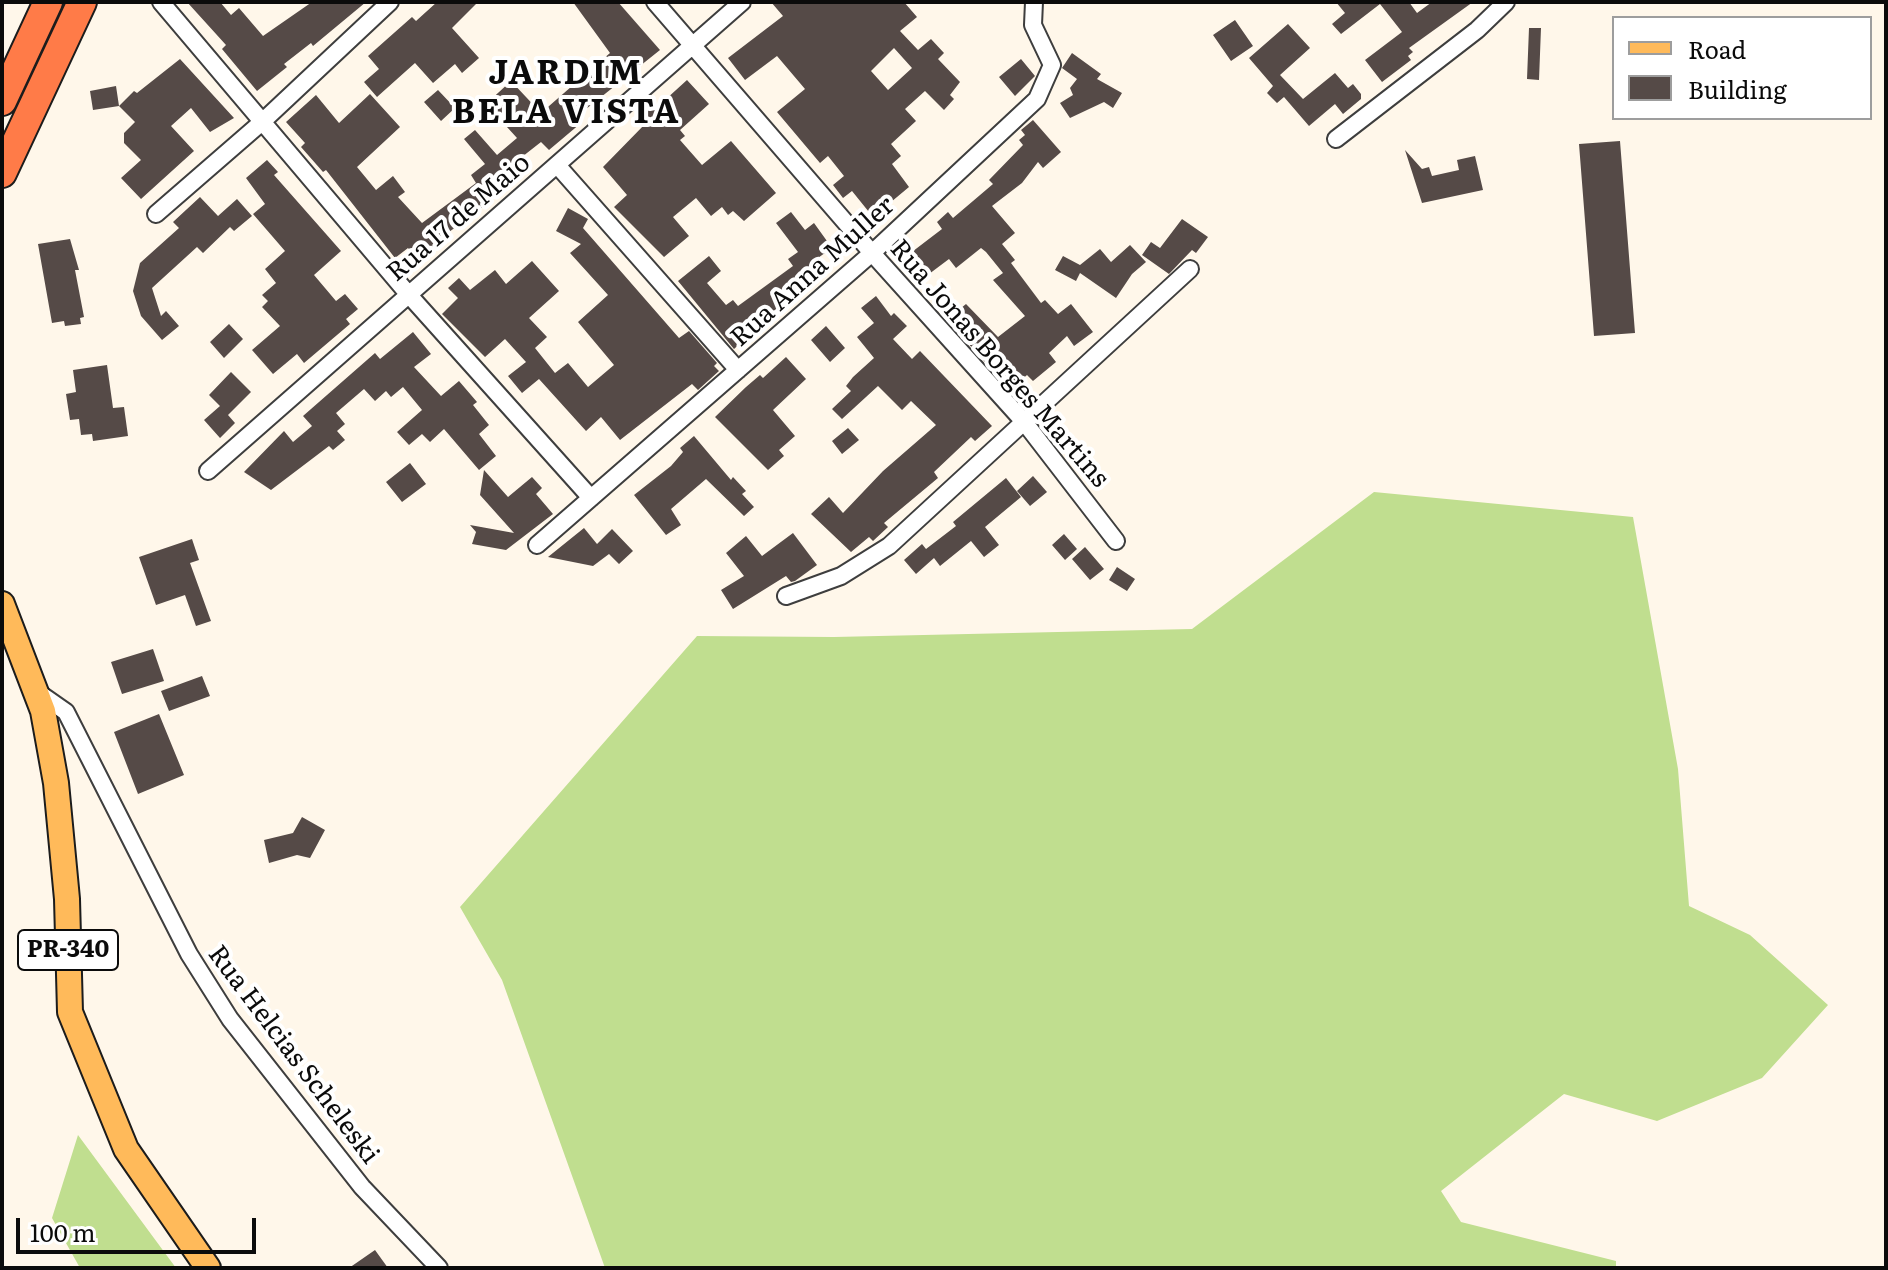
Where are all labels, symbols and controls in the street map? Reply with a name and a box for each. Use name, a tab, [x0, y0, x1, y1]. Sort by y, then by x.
legend	[1612, 16, 1872, 120]
text: Road	[1688, 31, 1746, 66]
district label: JARDIM BELA VISTA	[452, 54, 680, 134]
text: Building	[1688, 71, 1787, 106]
street label: Rua 17 de Maio	[381, 147, 537, 289]
street label: Rua Anna Muller	[725, 190, 901, 354]
street label: Rua Jonas Borges Martins	[883, 234, 1115, 494]
road number: PR-340	[18, 930, 118, 970]
street label: Rua Helcias Scheleski	[201, 940, 385, 1170]
scale bar	[20, 1202, 260, 1252]
text: 100 m	[30, 1214, 96, 1249]

